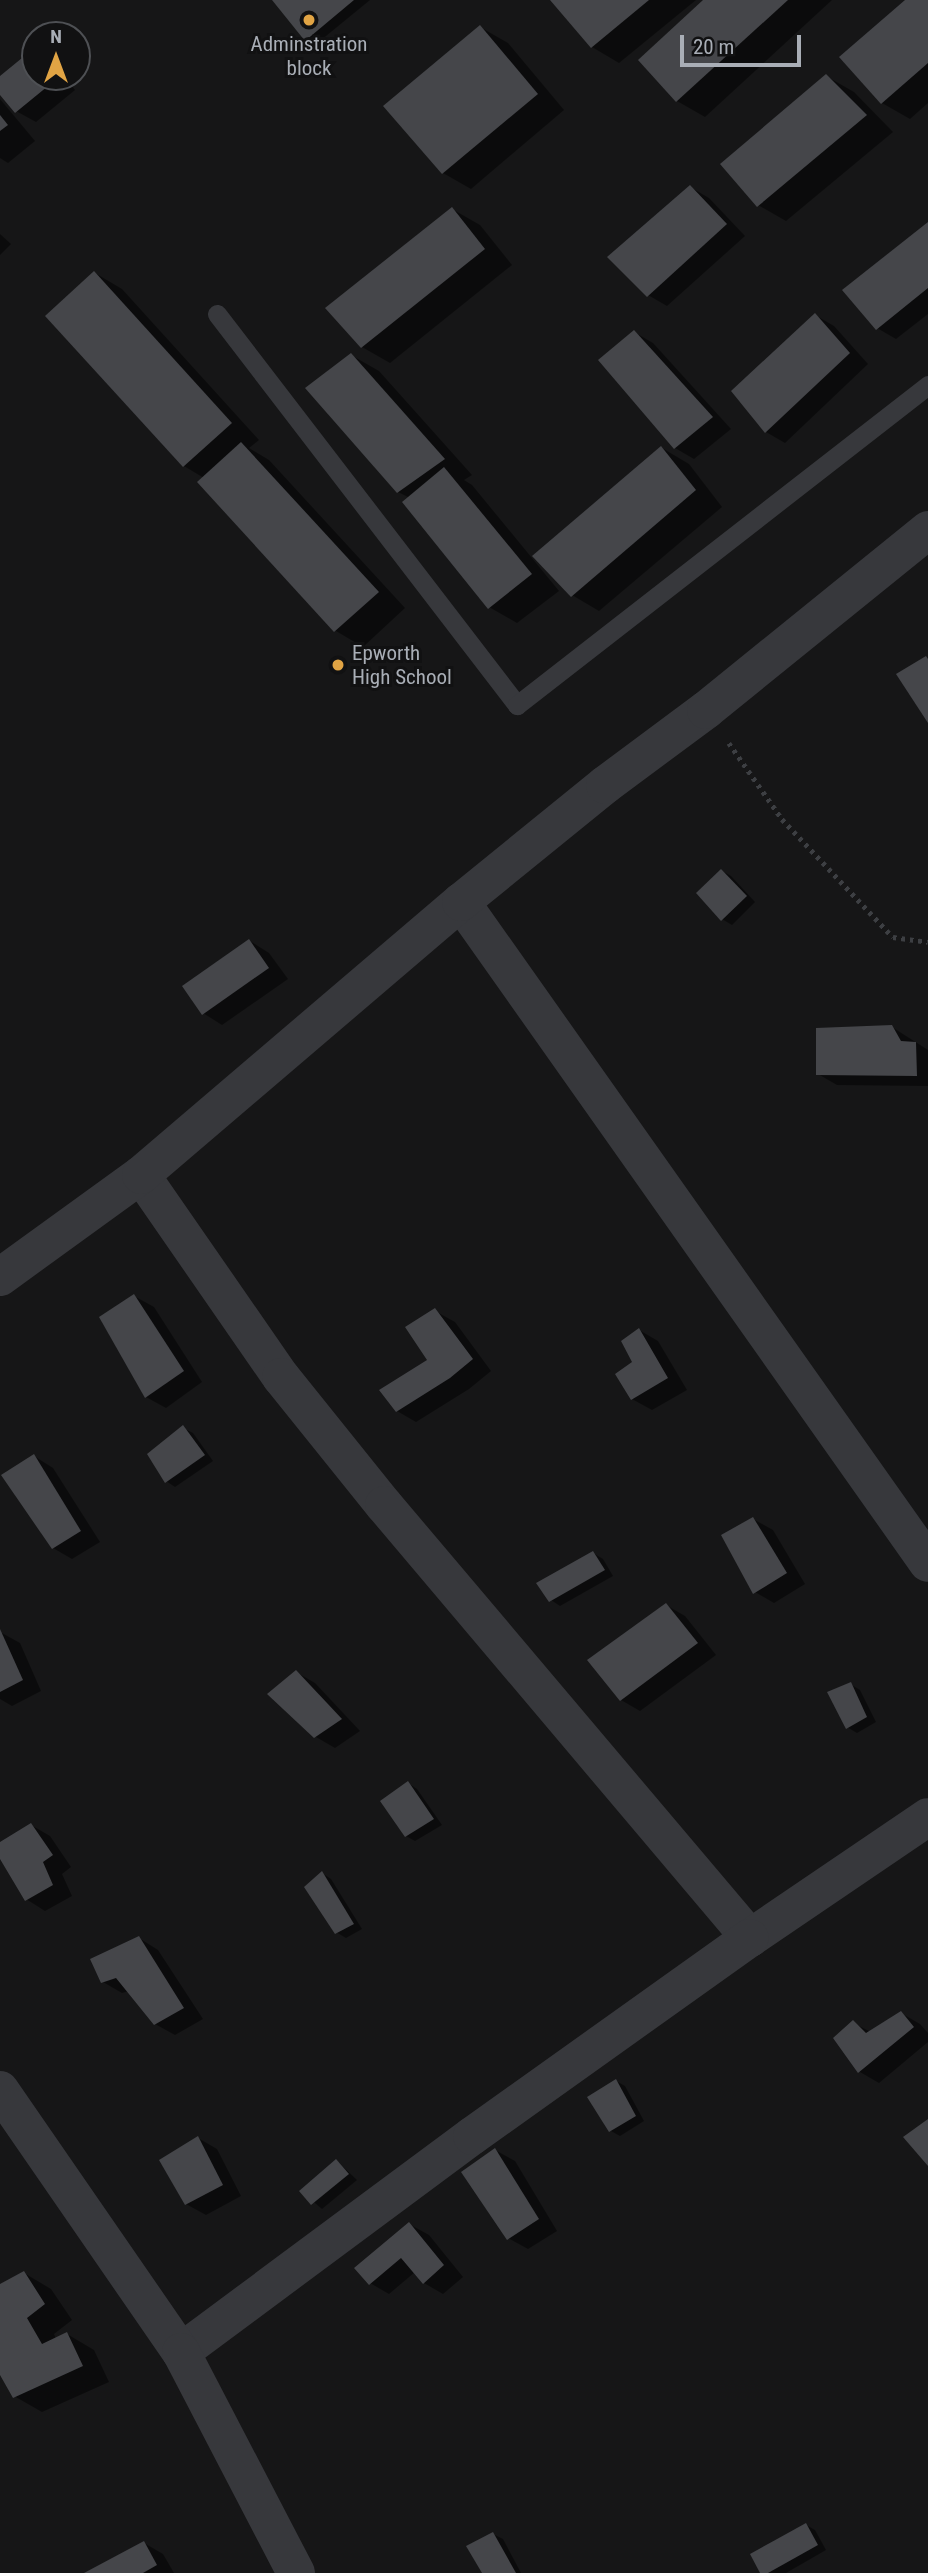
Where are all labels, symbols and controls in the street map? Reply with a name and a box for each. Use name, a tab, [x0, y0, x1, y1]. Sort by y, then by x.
marker: Adminstration block	[301, 12, 317, 28]
north arrow	[21, 21, 91, 91]
scale bar	[683, 21, 804, 65]
text: N	[50, 25, 62, 48]
place label: Adminstration block	[251, 31, 367, 81]
text: 20 m	[693, 35, 734, 59]
place label: Epworth High School	[352, 640, 452, 690]
marker: Epworth High School	[330, 657, 346, 673]

